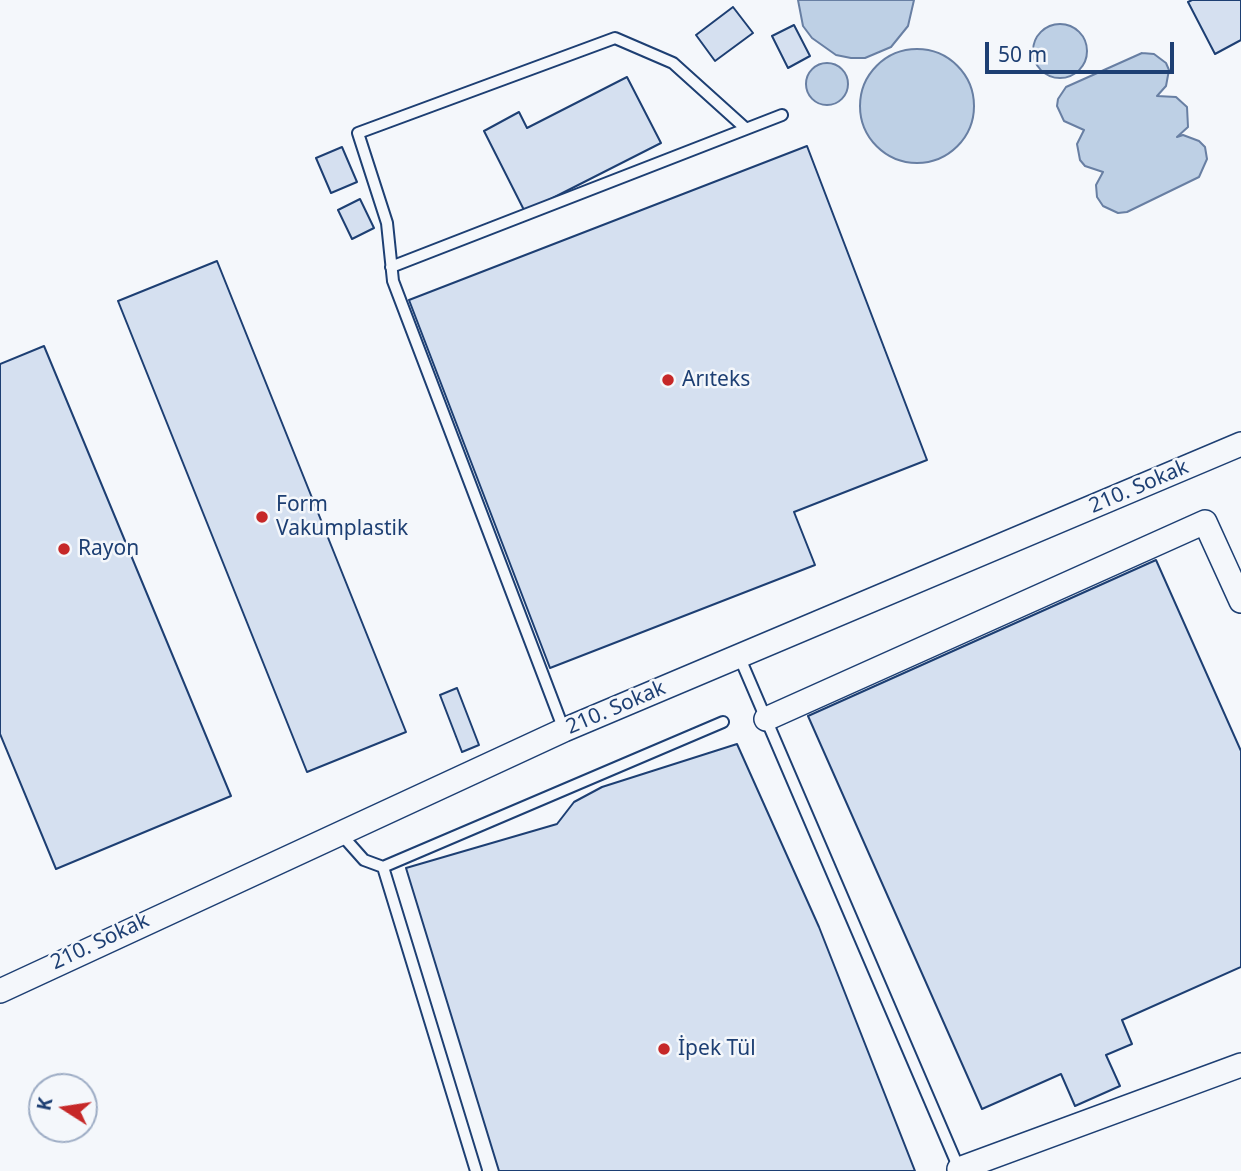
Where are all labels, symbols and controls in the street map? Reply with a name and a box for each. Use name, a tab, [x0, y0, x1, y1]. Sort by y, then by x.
scale bar	[989, 28, 1178, 72]
text: 50 m	[998, 40, 1047, 68]
place label: Arıteks	[682, 367, 750, 393]
marker: Arıteks	[660, 372, 676, 388]
street label: 210. Sokak	[1085, 455, 1193, 519]
place label: Form Vakumplastik	[276, 492, 408, 542]
marker: Form Vakumplastik	[254, 509, 270, 525]
place label: Rayon	[78, 536, 139, 562]
marker: Rayon	[56, 541, 72, 557]
street label: 210. Sokak	[562, 676, 670, 740]
street label: 210. Sokak	[47, 908, 153, 976]
place label: İpek Tül	[678, 1036, 756, 1062]
marker: İpek Tül	[656, 1041, 672, 1057]
north arrow	[28, 1073, 98, 1143]
text: K	[30, 1095, 58, 1113]

